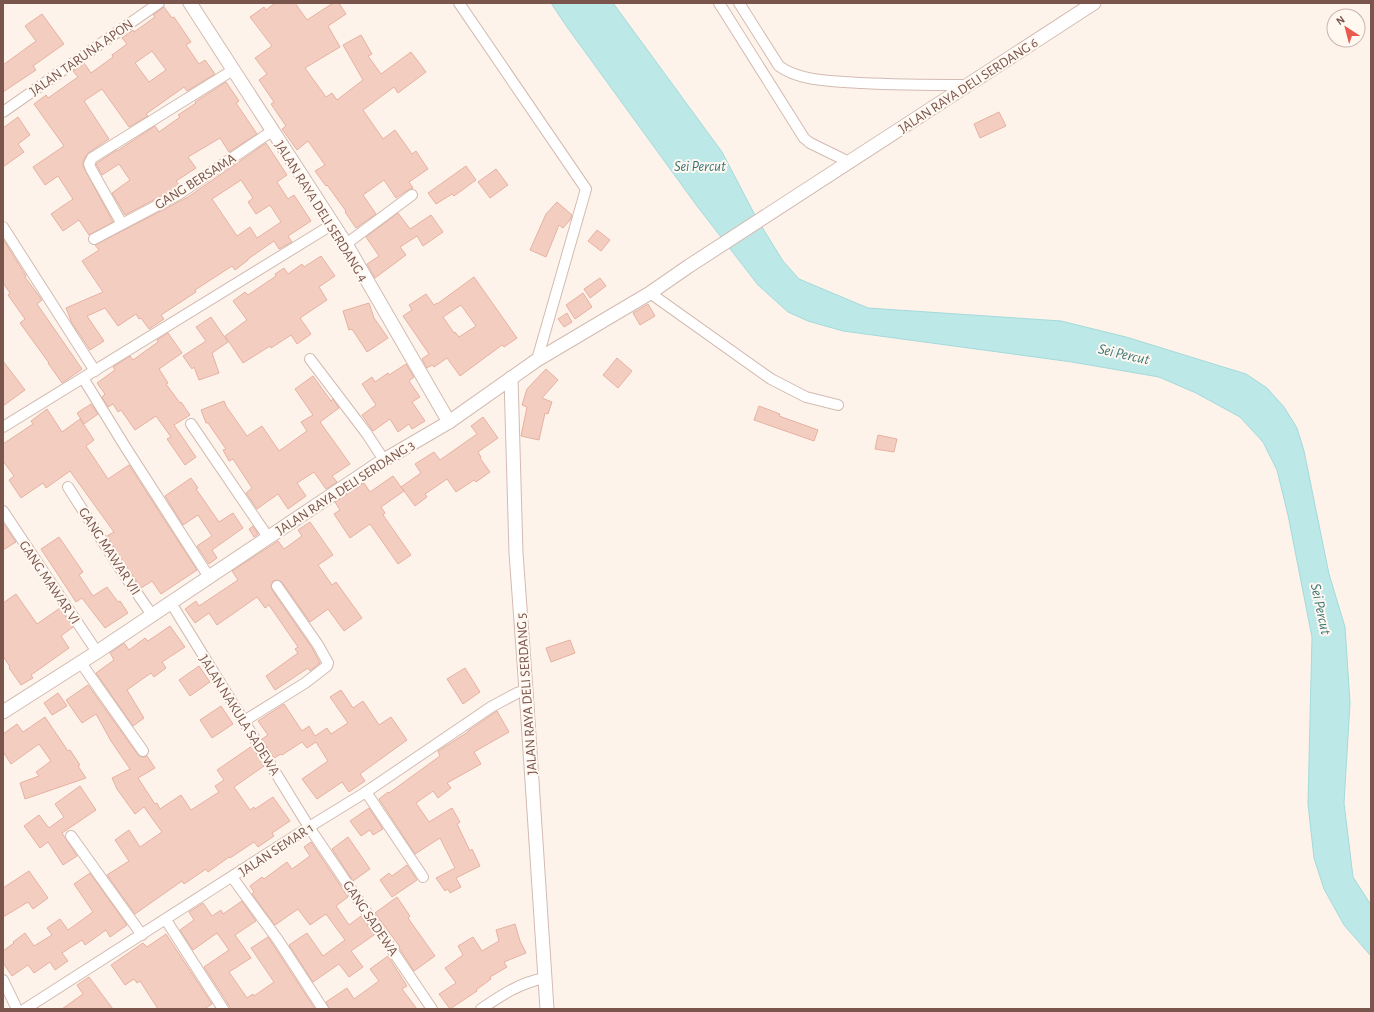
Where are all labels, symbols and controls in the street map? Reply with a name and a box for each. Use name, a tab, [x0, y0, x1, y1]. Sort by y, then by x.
north arrow	[1326, 8, 1366, 48]
text: N	[1334, 14, 1347, 27]
street label: JALAN TARUNA APON	[27, 17, 136, 99]
street label: JALAN RAYA DELI SERDANG 6	[896, 36, 1041, 136]
street label: JALAN RAYA DELI SERDANG 4	[272, 139, 370, 285]
street label: GANG BERSAMA	[153, 151, 238, 212]
water label: Sei Percut	[674, 159, 726, 174]
water label: Sei Percut	[1097, 341, 1151, 368]
street label: JALAN RAYA DELI SERDANG 3	[274, 438, 418, 538]
street label: GANG MAWAR VII	[76, 505, 143, 598]
street label: GANG MAWAR VI	[16, 538, 82, 627]
water label: Sei Percut	[1308, 582, 1333, 636]
street label: JALAN RAYA DELI SERDANG 5	[514, 612, 540, 775]
street label: JALAN NAKULA SADEWA	[196, 653, 282, 778]
street label: JALAN SEMAR 1	[237, 821, 316, 879]
street label: GANG SADEWA	[340, 878, 400, 959]

